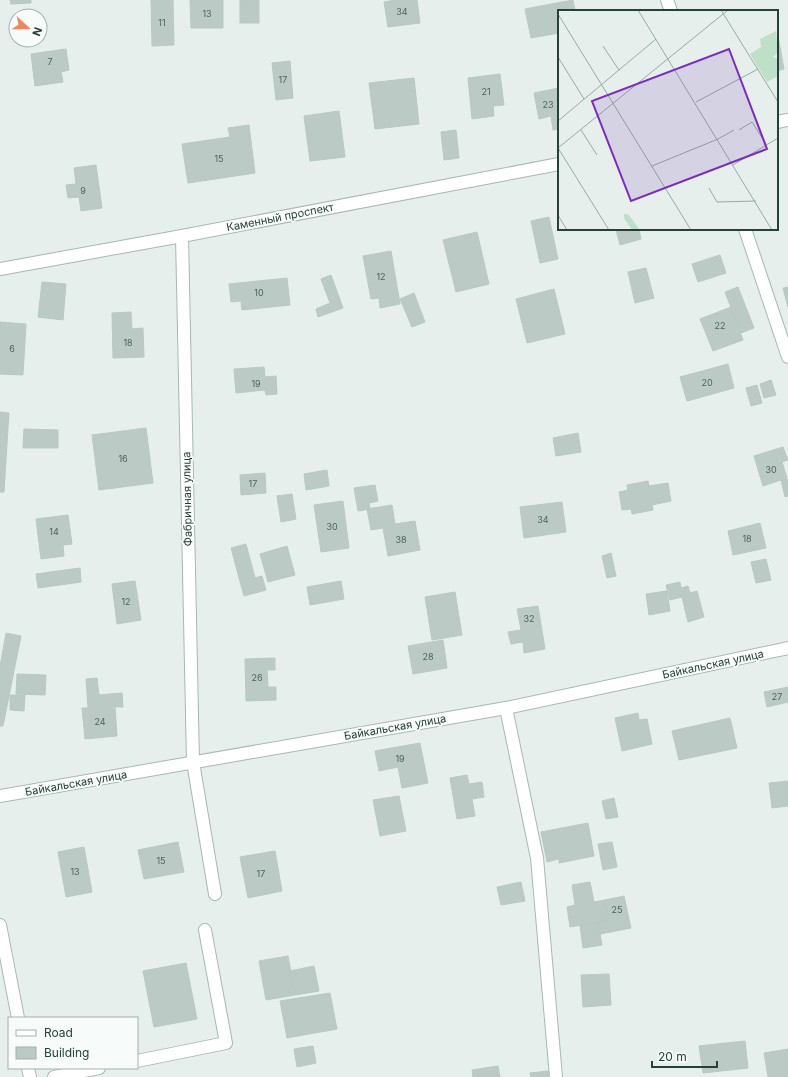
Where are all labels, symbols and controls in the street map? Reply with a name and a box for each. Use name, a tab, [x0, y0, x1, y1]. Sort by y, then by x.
house number: 34	[396, 6, 408, 17]
north arrow	[8, 8, 48, 48]
house number: 13	[202, 8, 212, 19]
inset map	[558, 10, 778, 230]
house number: 11	[158, 17, 166, 28]
text: N	[29, 25, 45, 38]
house number: 7	[47, 56, 53, 67]
house number: 17	[279, 74, 287, 85]
house number: 21	[481, 86, 491, 97]
house number: 23	[542, 99, 554, 110]
house number: 15	[214, 153, 224, 164]
house number: 9	[80, 185, 86, 196]
street label: Каменный проспект	[225, 200, 336, 234]
house number: 12	[376, 271, 386, 282]
house number: 10	[254, 287, 264, 298]
house number: 22	[715, 320, 725, 331]
house number: 18	[123, 337, 133, 348]
house number: 6	[9, 343, 15, 354]
house number: 20	[701, 377, 713, 388]
house number: 19	[251, 378, 261, 389]
street label: Фабричная улица	[179, 452, 195, 546]
house number: 16	[118, 453, 128, 464]
house number: 30	[765, 464, 777, 475]
house number: 17	[249, 478, 257, 489]
house number: 34	[537, 514, 549, 525]
house number: 30	[326, 521, 338, 532]
house number: 14	[49, 526, 59, 537]
house number: 18	[742, 533, 752, 544]
house number: 38	[395, 534, 407, 545]
house number: 12	[121, 596, 131, 607]
house number: 32	[523, 613, 535, 624]
street label: Байкальская улица	[661, 646, 765, 682]
house number: 28	[422, 651, 434, 662]
house number: 26	[251, 672, 263, 683]
house number: 27	[772, 691, 782, 702]
street label: Байкальская улица	[343, 711, 447, 743]
house number: 24	[94, 716, 106, 727]
house number: 19	[395, 753, 405, 764]
street label: Байкальская улица	[24, 767, 128, 799]
house number: 15	[156, 855, 166, 866]
house number: 13	[70, 866, 80, 877]
house number: 17	[257, 868, 265, 879]
house number: 25	[612, 904, 622, 915]
legend	[8, 1017, 138, 1069]
text: Road	[44, 1025, 73, 1040]
scale bar	[652, 1043, 717, 1069]
text: Building	[44, 1045, 89, 1060]
text: 20 m	[658, 1049, 687, 1064]

